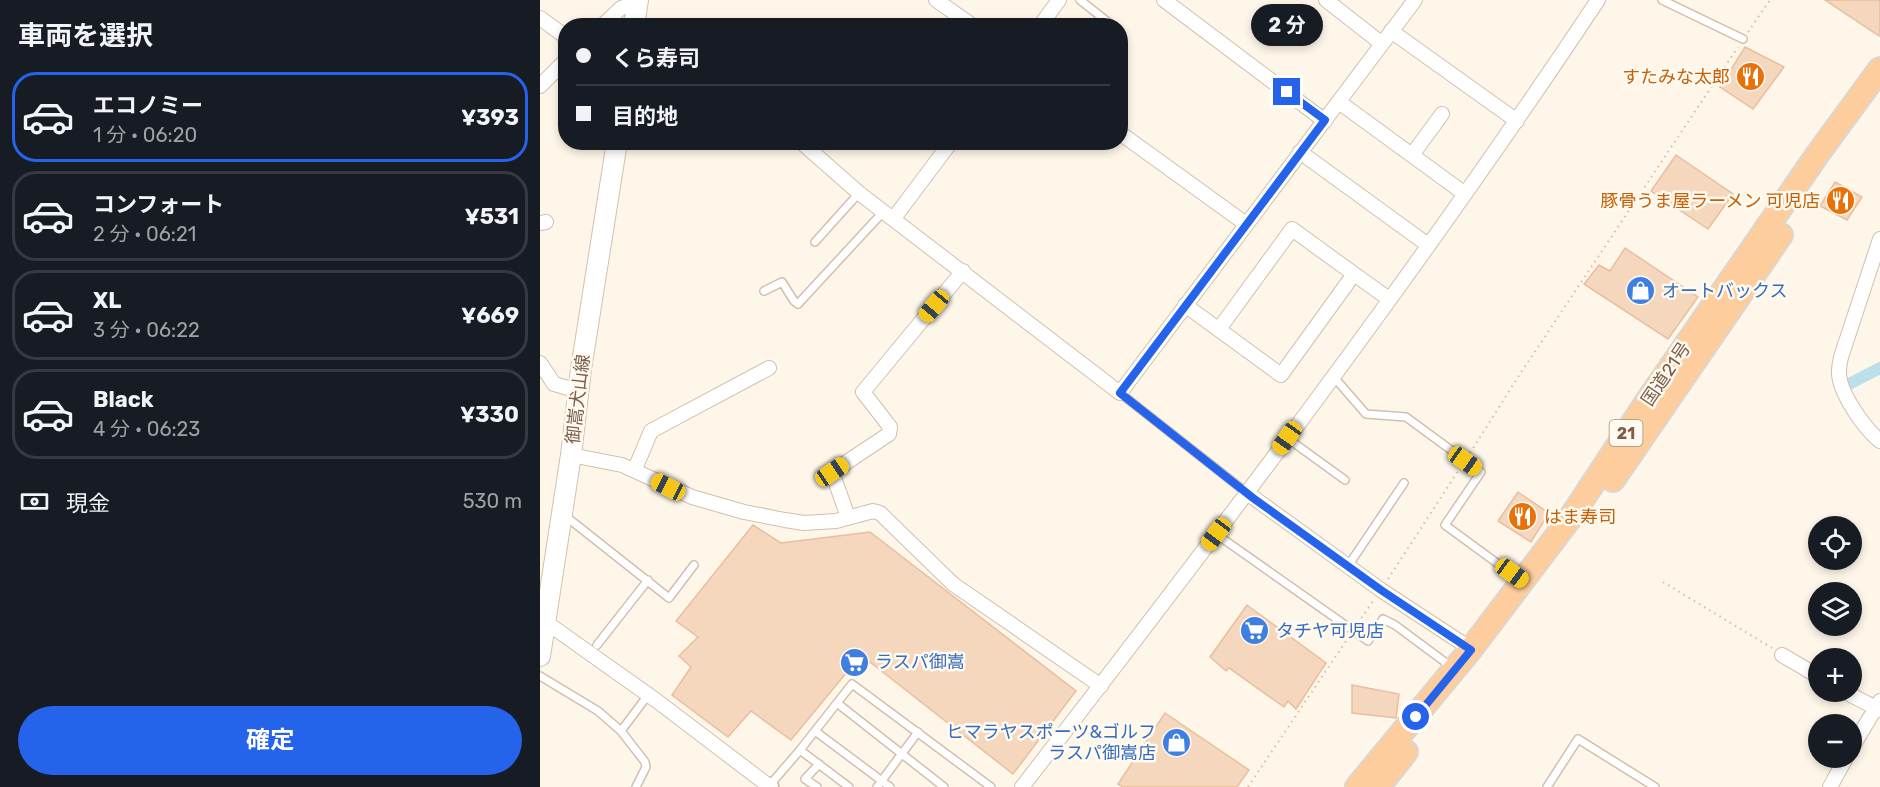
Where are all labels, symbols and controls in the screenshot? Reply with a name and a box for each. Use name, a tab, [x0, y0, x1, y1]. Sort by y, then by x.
callout: 2 分	[1251, 5, 1323, 47]
text: 2 分	[1268, 13, 1306, 37]
text: 車両を選択	[18, 20, 153, 52]
text: くら寿司	[612, 45, 700, 72]
restaurant icon: すたみな太郎	[1735, 61, 1767, 93]
place label: すたみな太郎	[1622, 66, 1730, 88]
route end	[1273, 78, 1300, 105]
icon: car	[21, 90, 75, 144]
text: エコノミー	[93, 92, 203, 119]
text: 目的地	[612, 103, 678, 130]
text: ¥393	[461, 104, 519, 131]
text: 1 分 · 06:20	[93, 123, 197, 147]
restaurant icon: 豚骨うま屋ラーメン 可児店	[1825, 185, 1857, 217]
icon: car	[21, 189, 75, 243]
place label: 豚骨うま屋ラーメン 可児店	[1600, 190, 1820, 212]
text: コンフォート	[93, 191, 224, 218]
text: ¥531	[465, 203, 519, 230]
text: 2 分 · 06:21	[93, 222, 196, 246]
shop icon: オートバックス	[1625, 275, 1657, 307]
place label: オートバックス	[1662, 280, 1787, 302]
car	[916, 286, 952, 326]
text: XL	[93, 287, 121, 314]
icon: car	[21, 288, 75, 342]
text: ¥669	[461, 302, 519, 329]
text: 3 分 · 06:22	[93, 318, 200, 342]
street label: 国道21号	[1637, 338, 1695, 410]
street label: 御嵩犬山線	[562, 353, 594, 445]
text: Black	[93, 386, 154, 413]
icon: car	[21, 387, 75, 441]
text: ¥330	[460, 401, 519, 428]
text: 4 分 · 06:23	[93, 417, 200, 441]
car	[1269, 418, 1305, 458]
road number: 21	[1610, 420, 1642, 446]
car	[1445, 443, 1485, 479]
car	[812, 454, 852, 490]
car	[648, 471, 688, 503]
icon: cash	[18, 485, 51, 518]
text: 530 m	[463, 489, 522, 513]
text: 現金	[66, 490, 110, 517]
restaurant icon: はま寿司	[1507, 501, 1539, 533]
place label: はま寿司	[1544, 506, 1616, 528]
car	[1198, 514, 1234, 554]
map controls	[1808, 516, 1862, 768]
button: locate	[1808, 516, 1862, 570]
car	[1492, 555, 1532, 591]
button: layers	[1808, 582, 1862, 636]
supermarket icon: タチヤ可児店	[1239, 615, 1271, 647]
place label: タチヤ可児店	[1276, 620, 1384, 642]
supermarket icon: ラスパ御嵩	[838, 646, 870, 678]
button: +	[1808, 648, 1862, 702]
place label: ラスパ御嵩	[875, 651, 965, 673]
route start	[1402, 703, 1429, 730]
button: 確定	[18, 706, 522, 775]
button: −	[1808, 714, 1862, 768]
place label: ヒマラヤスポーツ&ゴルフ ラスパ御嵩店	[946, 721, 1156, 764]
shop icon: ヒマラヤスポーツ&ゴルフ ラスパ御嵩店	[1161, 726, 1193, 758]

